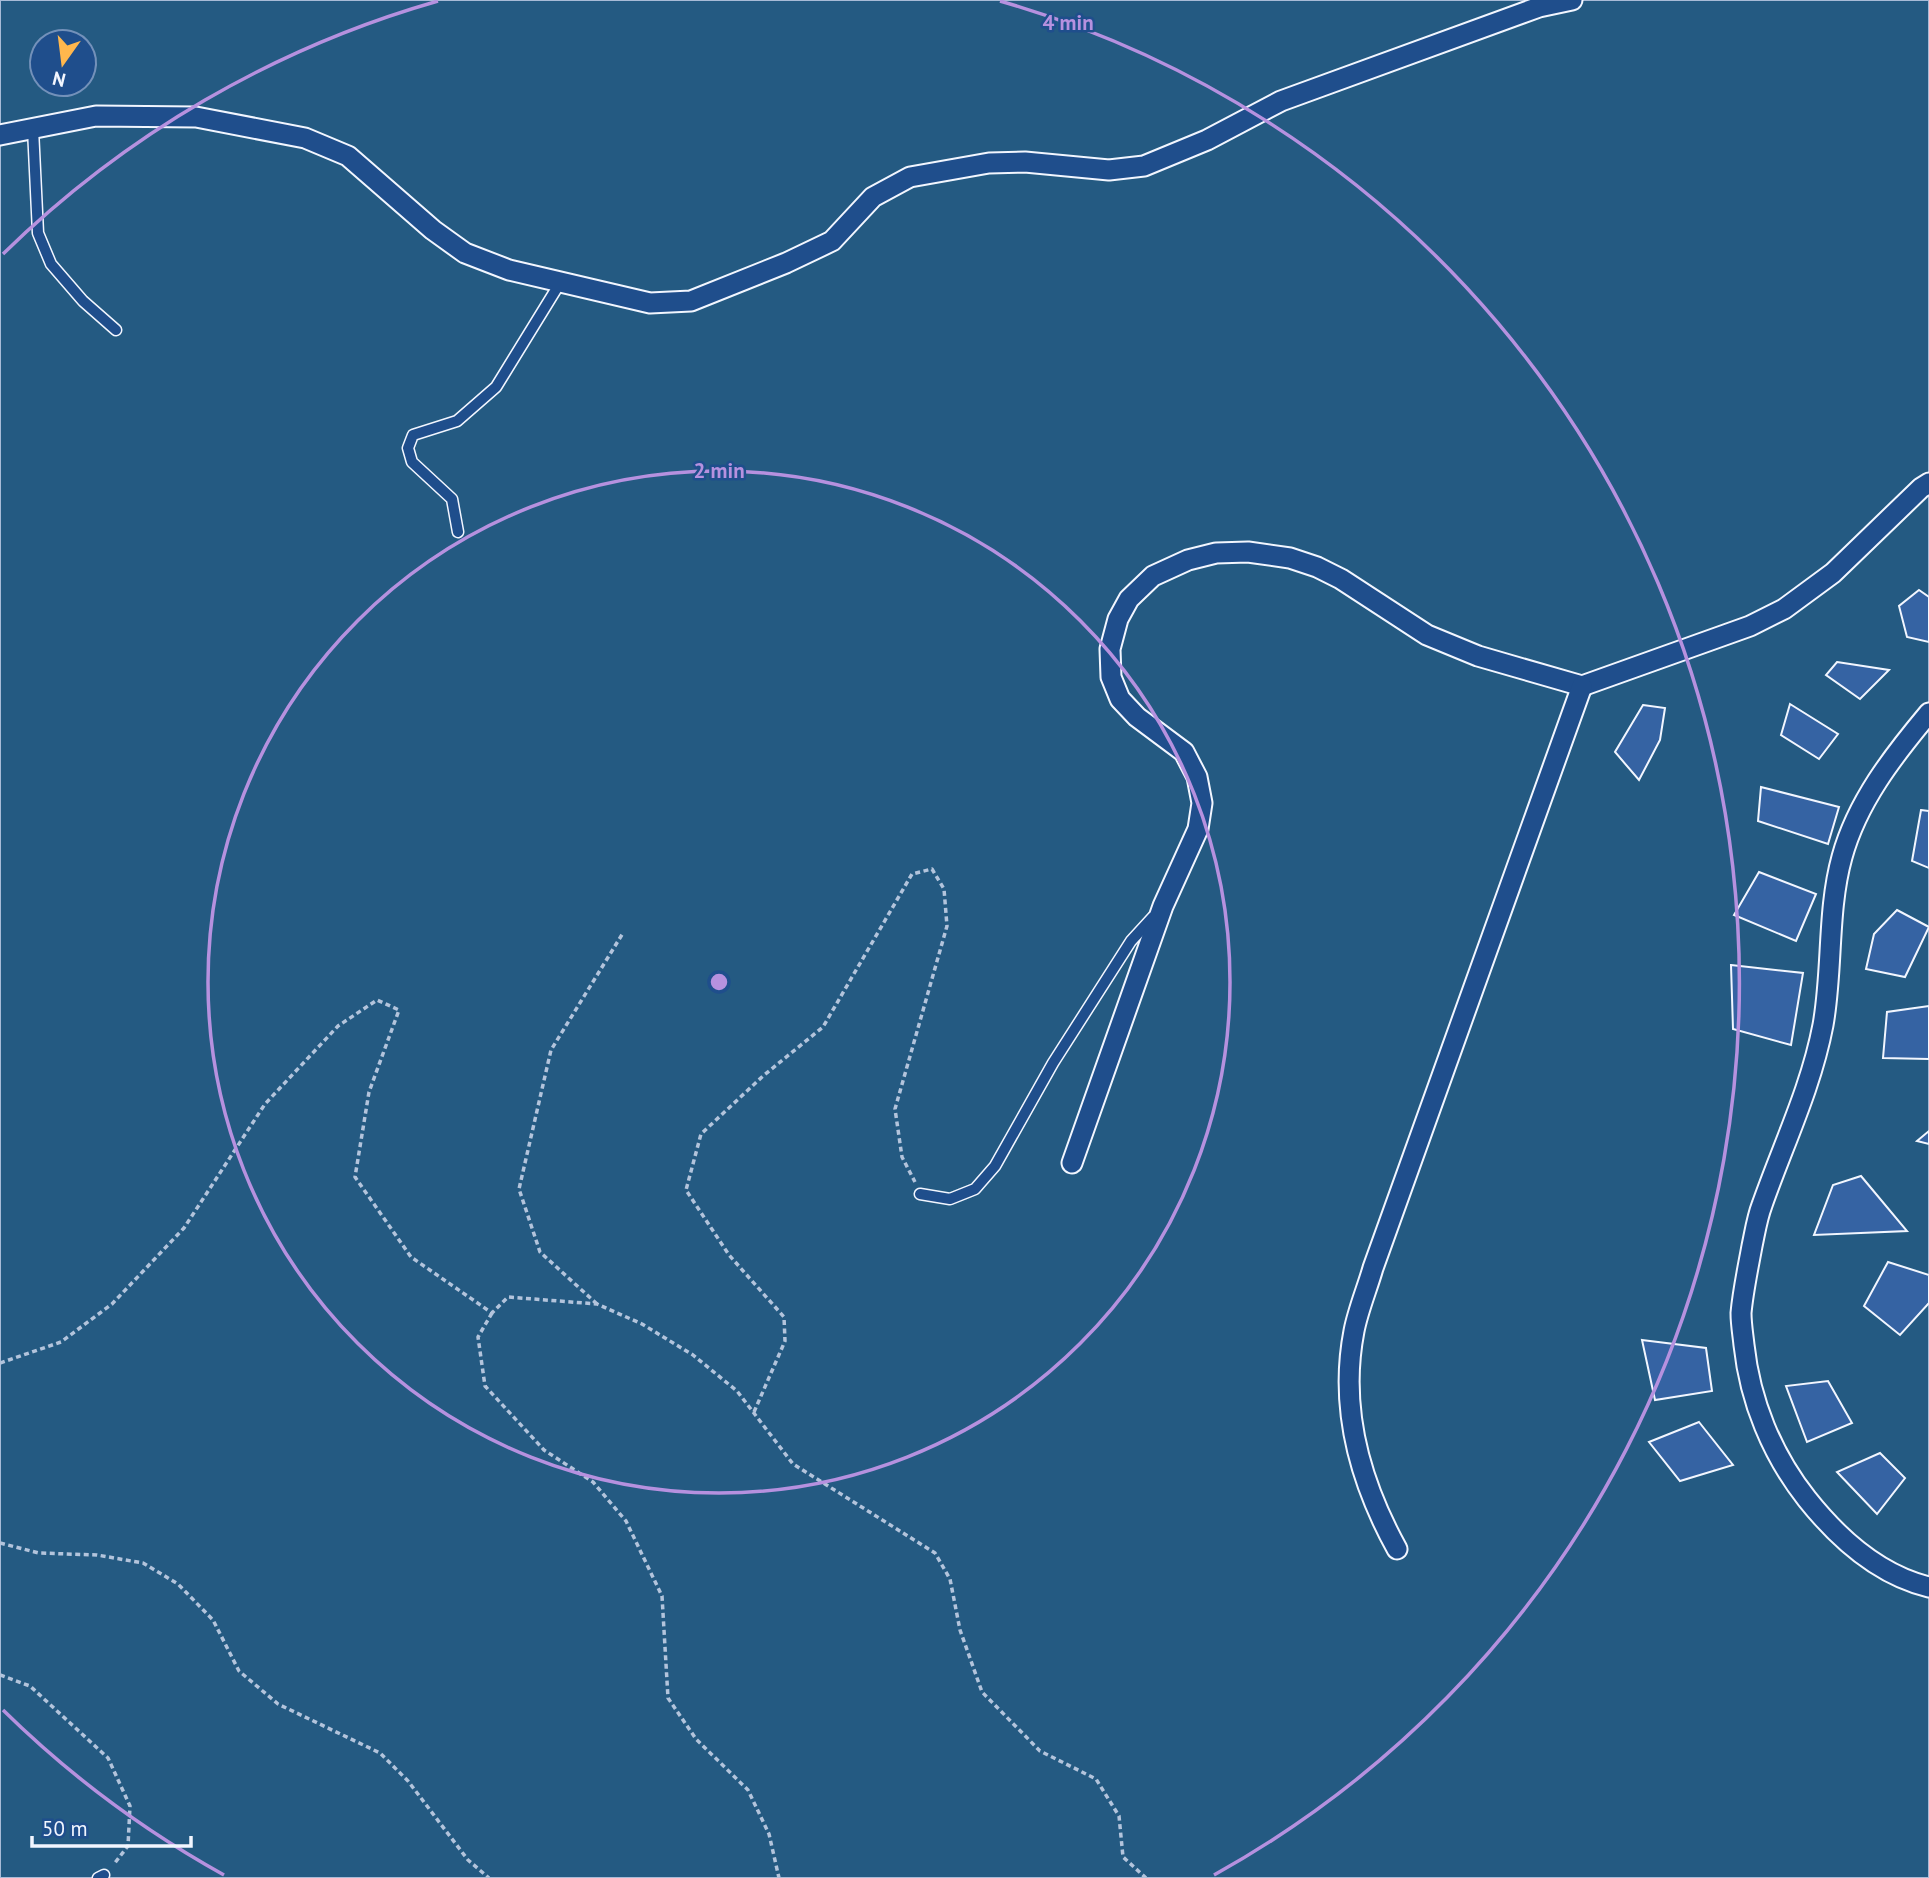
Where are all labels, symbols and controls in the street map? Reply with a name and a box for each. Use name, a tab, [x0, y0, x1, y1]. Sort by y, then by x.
text: 4 min	[1042, 9, 1094, 36]
north arrow	[28, 28, 98, 98]
text: N	[50, 66, 68, 93]
text: 2 min	[693, 457, 745, 484]
centre of rings	[707, 970, 731, 994]
scale bar	[32, 1804, 191, 1848]
text: 50 m	[42, 1815, 88, 1842]

